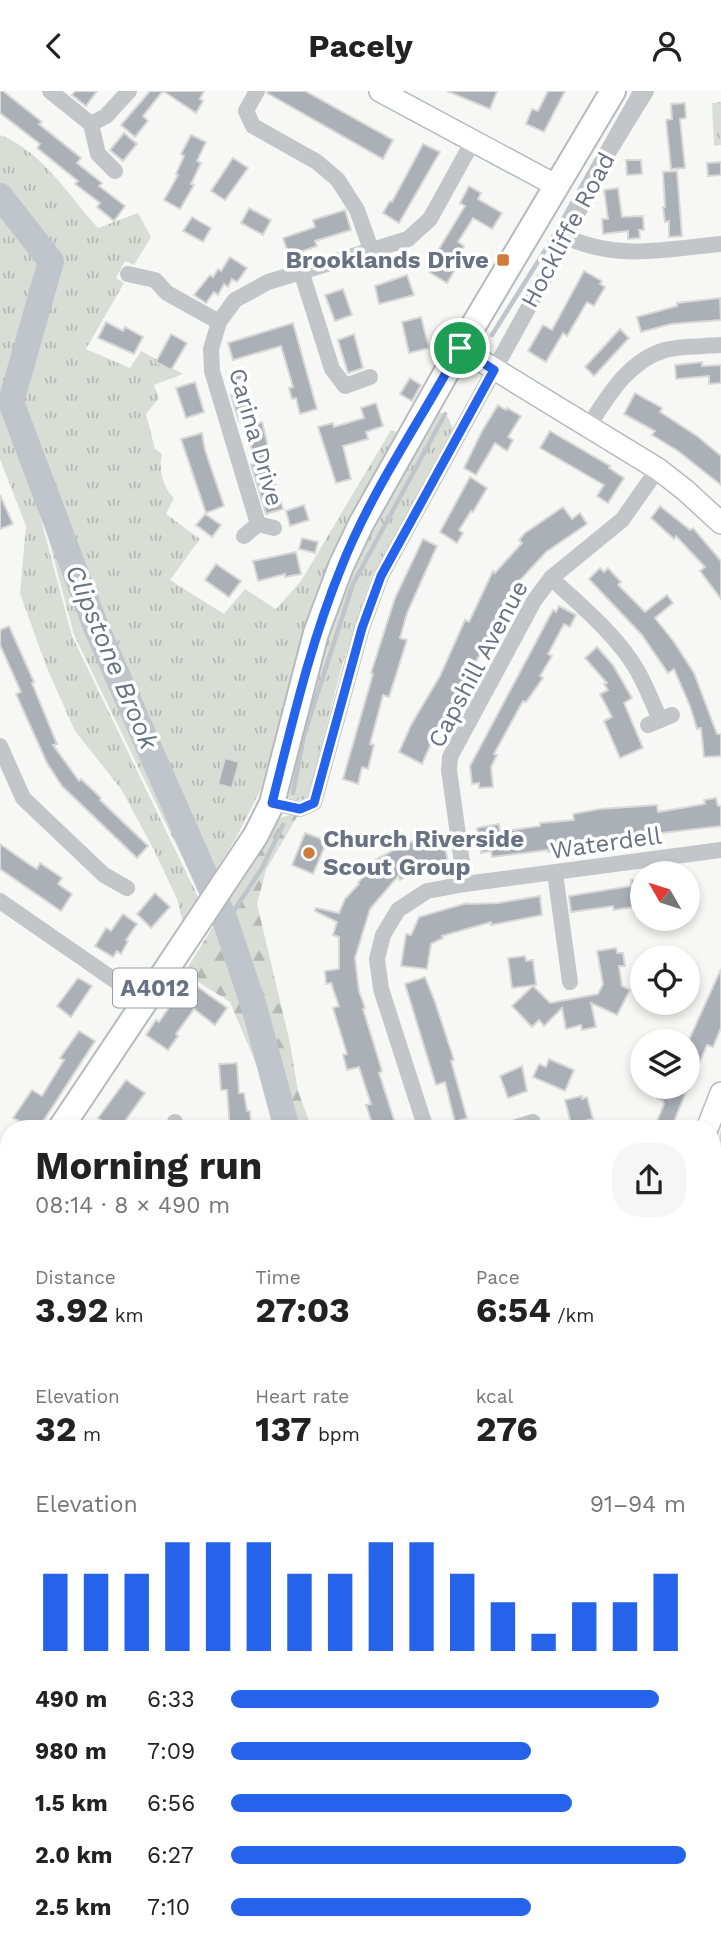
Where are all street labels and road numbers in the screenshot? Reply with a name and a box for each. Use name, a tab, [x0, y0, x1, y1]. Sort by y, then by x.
street label: Hockliffe Road	[515, 148, 621, 312]
street label: Carina Drive	[223, 365, 289, 509]
street label: Capshill Avenue	[422, 576, 534, 752]
street label: Waterdell	[549, 821, 664, 865]
road number: A4012	[113, 968, 197, 1007]

